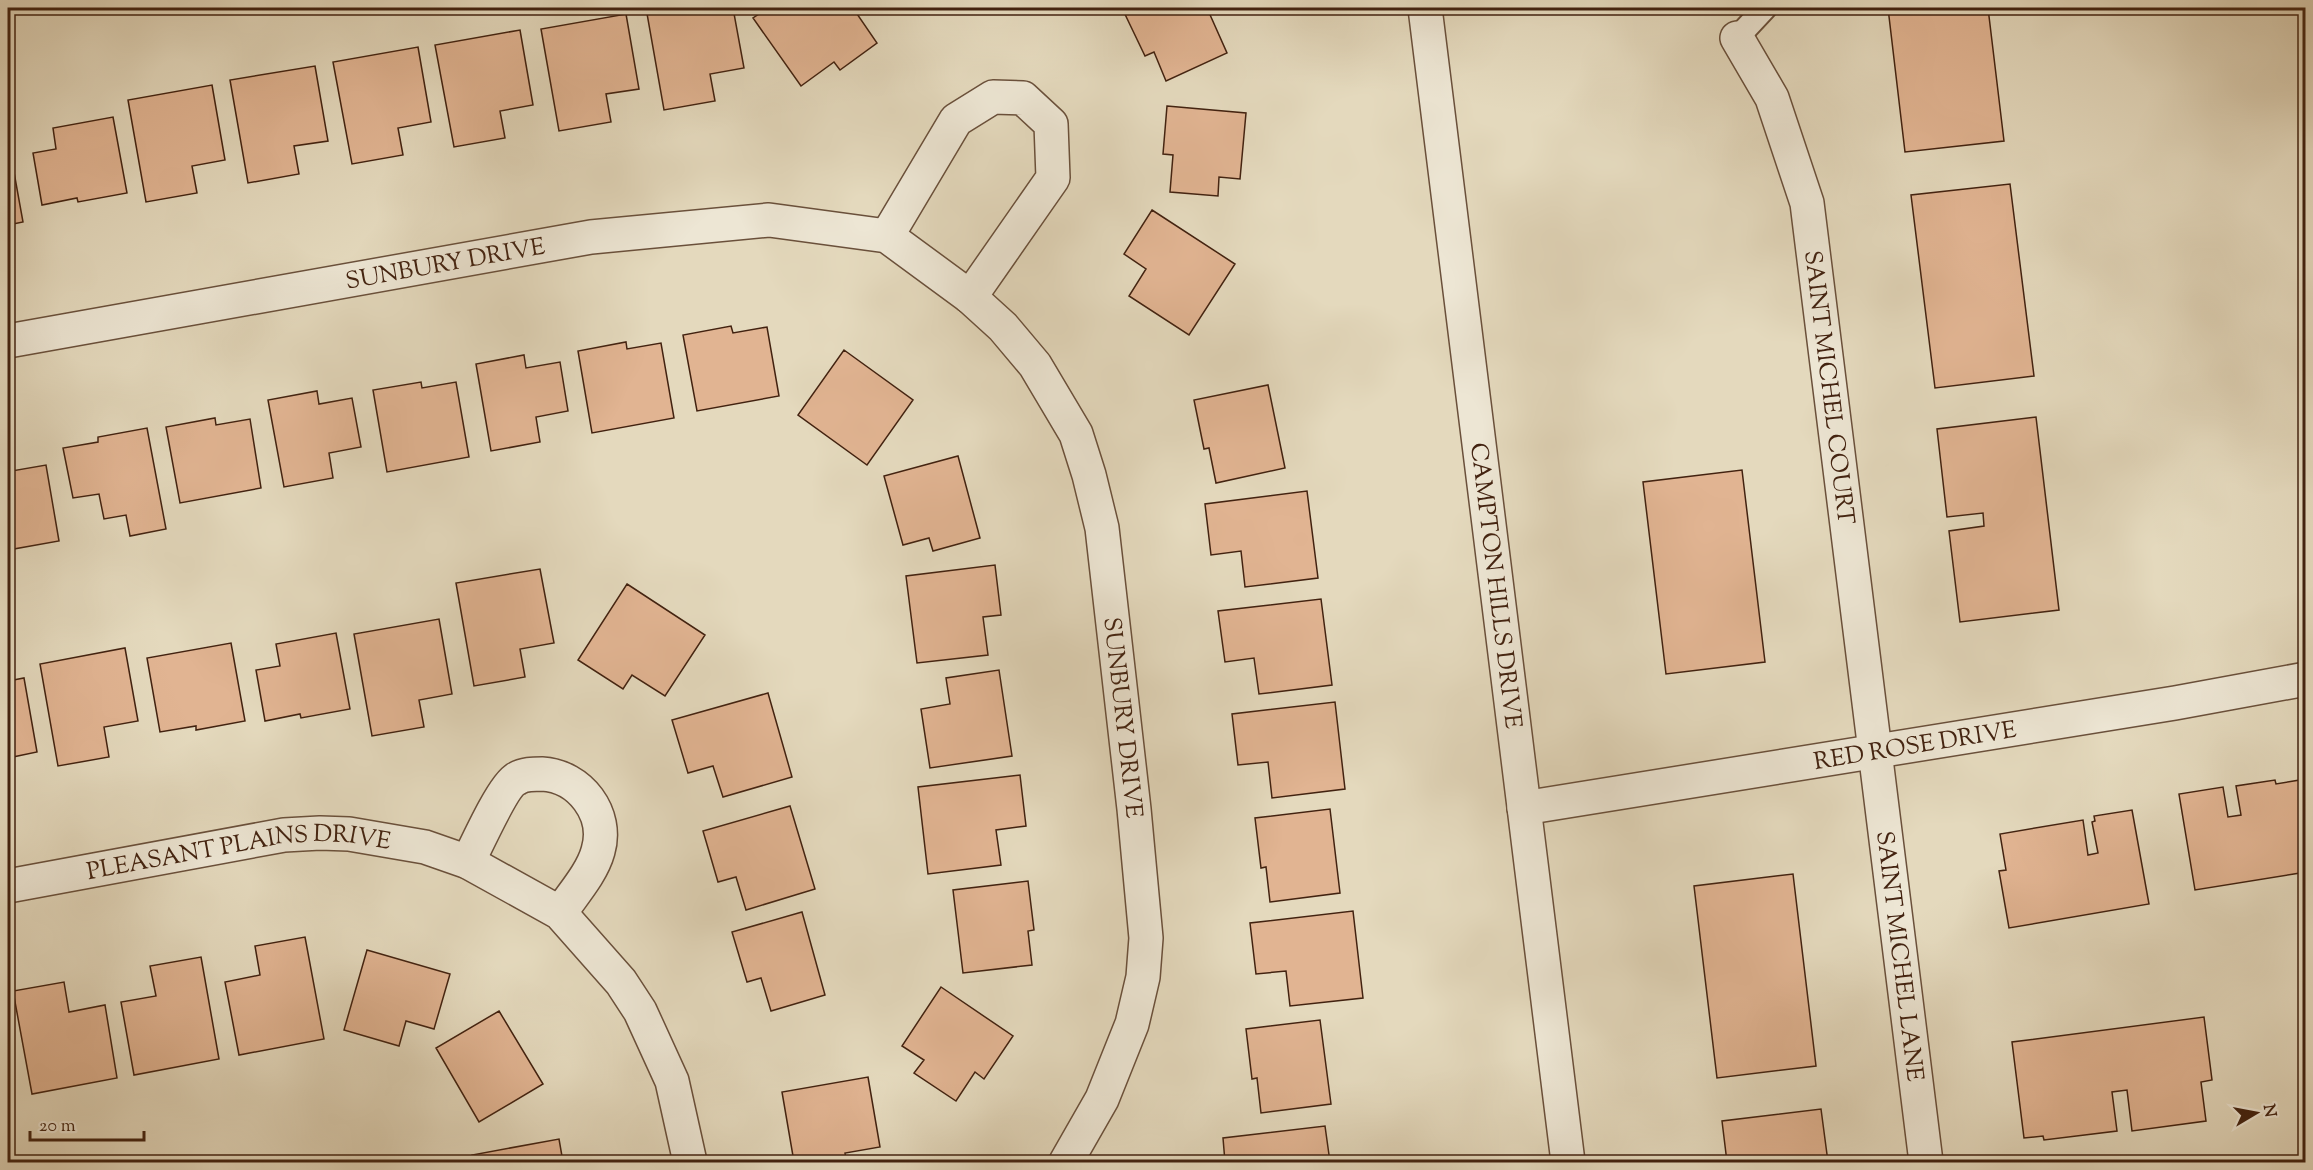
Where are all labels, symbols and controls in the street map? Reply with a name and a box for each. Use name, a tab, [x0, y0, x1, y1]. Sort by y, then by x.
street label: SUNBURY DRIVE	[343, 230, 548, 299]
street label: SAINT MICHEL COURT	[1794, 249, 1862, 527]
street label: CAMPTON HILLS DRIVE	[1460, 441, 1529, 731]
street label: SUNBURY DRIVE	[1093, 615, 1150, 820]
street label: RED ROSE DRIVE	[1811, 714, 2020, 780]
street label: PLEASANT PLAINS DRIVE	[84, 818, 394, 890]
street label: SAINT MICHEL LANE	[1866, 829, 1931, 1084]
north arrow	[2226, 1083, 2286, 1143]
text: N	[2256, 1103, 2281, 1119]
scale bar	[30, 1104, 144, 1142]
text: 20 m	[39, 1114, 76, 1140]

